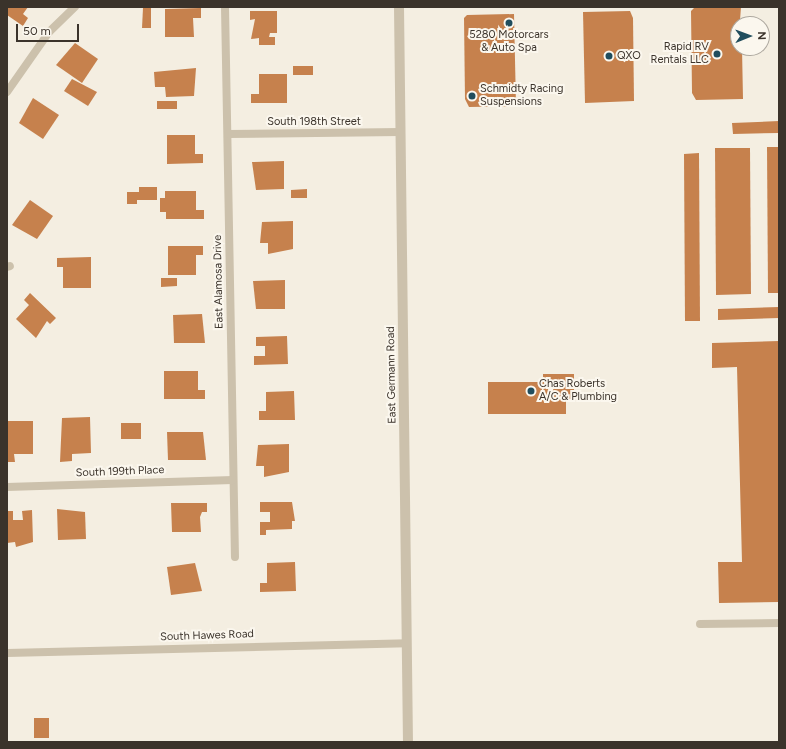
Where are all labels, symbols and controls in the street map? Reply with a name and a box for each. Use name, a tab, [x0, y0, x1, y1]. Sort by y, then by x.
scale bar	[18, 16, 81, 42]
north arrow	[730, 16, 770, 56]
marker: 5280 Motorcars & Auto Spa	[504, 18, 514, 28]
text: 50 m	[23, 24, 51, 38]
place label: 5280 Motorcars & Auto Spa	[469, 29, 549, 55]
text: N	[755, 31, 768, 40]
place label: Rapid RV Rentals LLC	[651, 41, 709, 67]
place label: QXO	[617, 49, 641, 63]
marker: Rapid RV Rentals LLC	[712, 49, 722, 59]
marker: QXO	[604, 51, 614, 61]
place label: Schmidty Racing Suspensions	[480, 83, 563, 109]
marker: Schmidty Racing Suspensions	[467, 91, 477, 101]
street label: South 198th Street	[267, 115, 361, 129]
street label: East Alamosa Drive	[212, 235, 226, 329]
street label: East Germann Road	[385, 326, 399, 424]
place label: Chas Roberts A/C & Plumbing	[539, 378, 617, 404]
marker: Chas Roberts A/C & Plumbing	[526, 386, 536, 396]
street label: South 199th Place	[75, 464, 165, 480]
street label: South Hawes Road	[160, 628, 254, 644]

